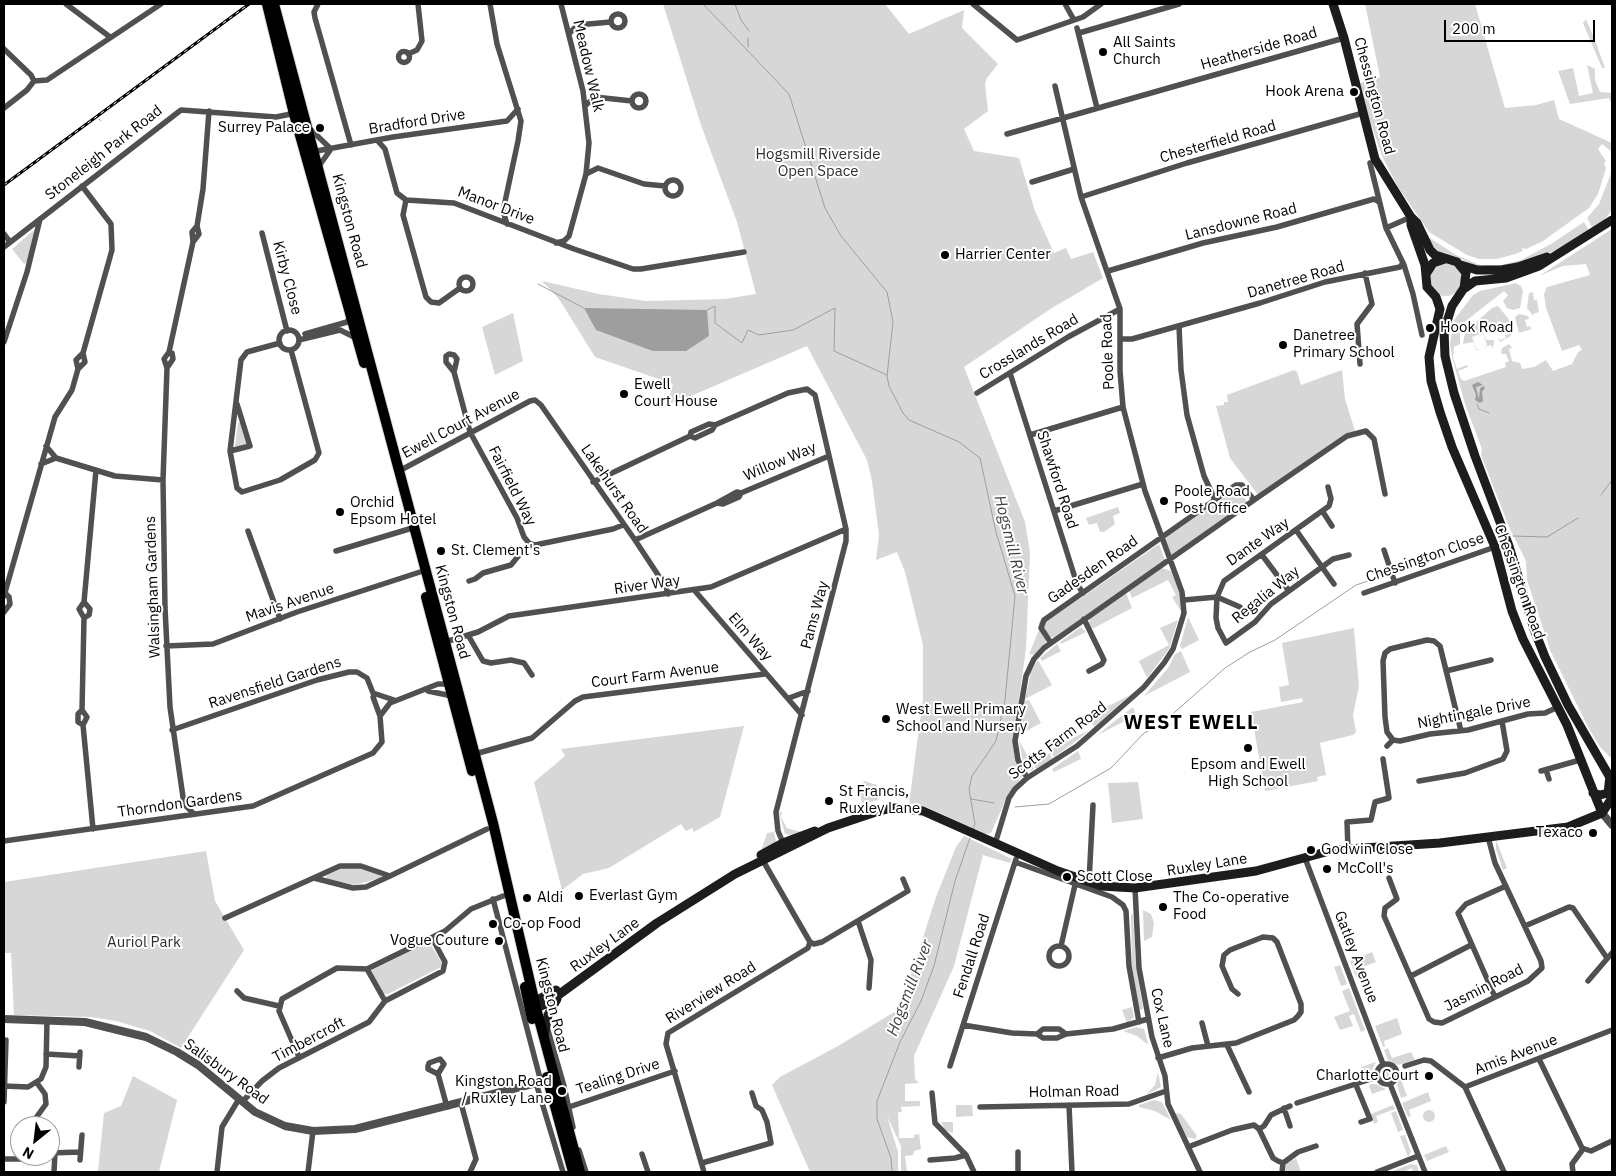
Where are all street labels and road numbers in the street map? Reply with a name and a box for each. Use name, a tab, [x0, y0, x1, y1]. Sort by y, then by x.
street label: Meadow Walk	[569, 18, 607, 114]
street label: Heatherside Road	[1199, 24, 1319, 74]
street label: Chessington Road	[1350, 35, 1398, 157]
street label: Stoneleigh Park Road	[42, 102, 166, 204]
street label: Bradford Drive	[367, 105, 467, 139]
street label: Chesterfield Road	[1158, 117, 1278, 167]
street label: Kingston Road	[328, 172, 370, 270]
street label: Manor Drive	[455, 183, 537, 229]
street label: Lansdowne Road	[1183, 199, 1299, 245]
street label: Kirby Close	[269, 239, 305, 317]
street label: Danetree Road	[1245, 258, 1347, 302]
street label: Crosslands Road	[976, 310, 1082, 384]
street label: Poole Road	[1098, 314, 1118, 390]
street label: Ewell Court Avenue	[399, 385, 523, 463]
street label: Shawford Road	[1033, 429, 1081, 531]
street label: Willow Way	[741, 439, 819, 485]
street label: Lakehurst Road	[577, 441, 651, 537]
street label: Fairfield Way	[484, 443, 540, 529]
street label: Dante Way	[1223, 514, 1293, 570]
street label: Walsingham Gardens	[142, 515, 164, 659]
street label: Chessington Road	[1490, 522, 1548, 642]
street label: Chessington Close	[1364, 529, 1486, 587]
street label: Gadesden Road	[1044, 532, 1142, 608]
street label: Regalia Way	[1229, 562, 1303, 628]
street label: Kingston Road	[431, 563, 473, 661]
street label: River Way	[613, 571, 681, 599]
street label: Mavis Avenue	[244, 579, 336, 627]
street label: Pams Way	[797, 579, 833, 651]
street label: Elm Way	[724, 609, 776, 665]
street label: Ravensfield Gardens	[206, 653, 344, 713]
street label: Court Farm Avenue	[590, 658, 720, 692]
street label: Nightingale Drive	[1416, 693, 1532, 733]
street label: Scotts Farm Road	[1005, 698, 1111, 784]
street label: Thorndon Gardens	[117, 786, 243, 822]
street label: Ruxley Lane	[1165, 850, 1249, 880]
street label: Gatley Avenue	[1330, 908, 1382, 1006]
street label: Fendall Road	[950, 912, 994, 1000]
street label: Ruxley Lane	[567, 914, 643, 976]
street label: Kingston Road	[532, 956, 572, 1054]
street label: Riverview Road	[662, 958, 760, 1028]
street label: Jasmin Road	[1441, 960, 1527, 1016]
street label: Cox Lane	[1146, 986, 1178, 1050]
street label: Timbercroft	[270, 1013, 348, 1067]
street label: Amis Avenue	[1472, 1031, 1560, 1079]
street label: Salisbury Road	[180, 1035, 272, 1109]
street label: Tealing Drive	[574, 1055, 662, 1099]
street label: Holman Road	[1028, 1082, 1120, 1102]

